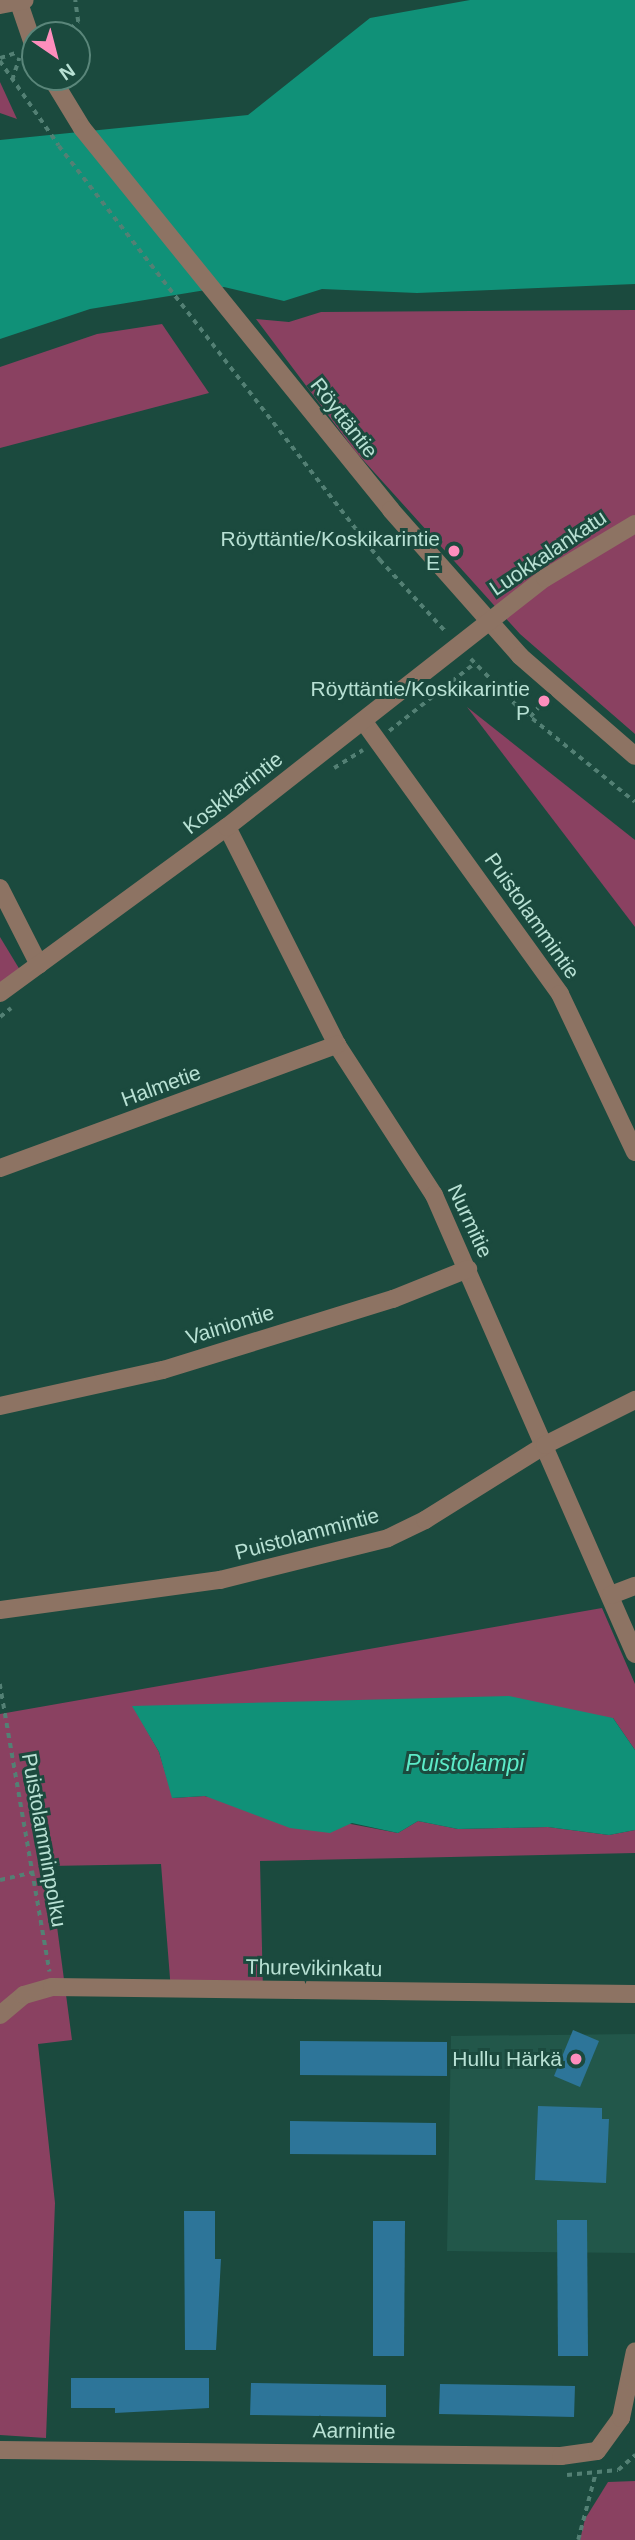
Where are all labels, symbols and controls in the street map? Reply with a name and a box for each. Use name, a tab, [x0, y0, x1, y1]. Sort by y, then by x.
north arrow	[21, 21, 91, 91]
text: N	[56, 59, 79, 85]
street label: Röyttäntie	[305, 373, 383, 463]
street label: Luokkalankatu	[485, 505, 611, 601]
place label: Röyttäntie/Koskikarintie E	[221, 526, 440, 576]
marker: Röyttäntie/Koskikarintie E	[446, 543, 462, 559]
place label: Röyttäntie/Koskikarintie P	[311, 676, 530, 726]
marker: Röyttäntie/Koskikarintie P	[536, 693, 552, 709]
street label: Koskikarintie	[178, 746, 288, 840]
street label: Puistolammintie	[479, 848, 585, 984]
street label: Halmetie	[118, 1060, 204, 1112]
street label: Nurmitie	[442, 1180, 498, 1262]
street label: Vainiontie	[183, 1300, 277, 1350]
street label: Puistolammintie	[232, 1503, 382, 1565]
water label: Puistolampi	[406, 1749, 524, 1777]
street label: Puistolamminpolku	[16, 1751, 72, 1929]
street label: Thurevikinkatu	[246, 1954, 382, 1982]
place label: Hullu Härkä	[452, 2046, 562, 2072]
marker: Hullu Härkä	[568, 2051, 584, 2067]
street label: Aarnintie	[312, 2418, 396, 2444]

